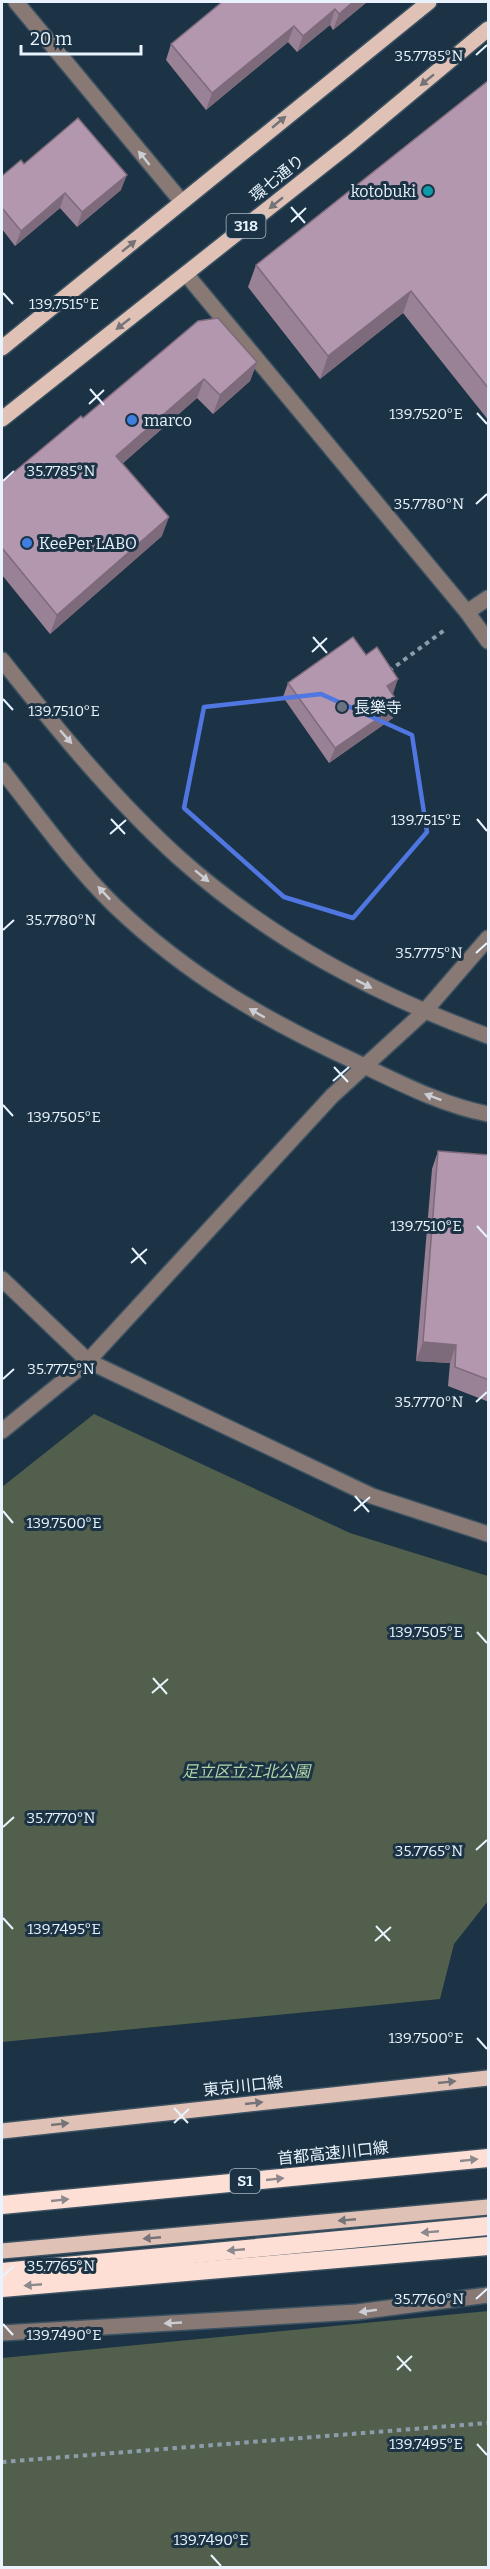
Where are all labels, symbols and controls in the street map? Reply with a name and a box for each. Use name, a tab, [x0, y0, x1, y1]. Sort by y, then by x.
scale bar	[21, 18, 141, 56]
text: 20 m	[30, 28, 72, 50]
text: 35.7785°N	[395, 47, 464, 65]
one-way arrow	[420, 73, 435, 86]
one-way arrow	[272, 116, 287, 129]
one-way arrow	[137, 150, 150, 166]
street label: 環七通り	[246, 150, 308, 206]
place label: kotobuki	[351, 182, 416, 201]
marker: kotobuki	[421, 184, 435, 198]
one-way arrow	[268, 196, 283, 208]
road number: 318	[226, 214, 266, 238]
one-way arrow	[121, 240, 136, 252]
text: 139.7515°E	[29, 295, 99, 313]
one-way arrow	[115, 317, 131, 330]
text: 139.7520°E	[389, 405, 463, 423]
place label: marco	[144, 411, 192, 430]
marker: marco	[125, 413, 139, 427]
text: 35.7785°N	[27, 462, 96, 480]
text: 35.7780°N	[394, 495, 464, 513]
place label: KeePer LABO	[39, 534, 137, 553]
marker: KeePer LABO	[20, 536, 34, 550]
place label: 長樂寺	[354, 698, 402, 717]
marker: 長樂寺	[335, 700, 349, 714]
text: 139.7510°E	[28, 702, 100, 720]
one-way arrow	[59, 729, 72, 744]
text: 139.7515°E	[391, 811, 461, 829]
one-way arrow	[194, 869, 209, 882]
one-way arrow	[97, 886, 111, 901]
text: 35.7780°N	[26, 911, 96, 929]
text: 35.7775°N	[395, 944, 463, 962]
one-way arrow	[356, 979, 373, 989]
one-way arrow	[249, 1007, 265, 1018]
one-way arrow	[424, 1092, 442, 1101]
text: 139.7505°E	[27, 1108, 101, 1126]
text: 139.7510°E	[390, 1217, 462, 1235]
text: 35.7775°N	[27, 1360, 95, 1378]
text: 35.7770°N	[395, 1393, 464, 1411]
text: 139.7500°E	[26, 1514, 102, 1532]
text: 139.7505°E	[389, 1623, 463, 1641]
park label: 足立区立江北公園	[182, 1762, 312, 1781]
text: 35.7770°N	[27, 1809, 96, 1827]
text: 35.7765°N	[395, 1842, 463, 1860]
text: 139.7495°E	[27, 1920, 101, 1938]
text: 139.7500°E	[388, 2029, 464, 2047]
street label: 東京川口線	[202, 2072, 284, 2100]
one-way arrow	[438, 2078, 457, 2087]
one-way arrow	[244, 2098, 263, 2108]
one-way arrow	[50, 2119, 69, 2129]
street label: 首都高速川口線	[276, 2138, 390, 2168]
one-way arrow	[459, 2155, 478, 2165]
road number: S1	[230, 2169, 260, 2193]
one-way arrow	[265, 2174, 284, 2184]
one-way arrow	[50, 2195, 69, 2204]
one-way arrow	[337, 2215, 356, 2225]
one-way arrow	[421, 2227, 440, 2237]
one-way arrow	[143, 2233, 162, 2243]
one-way arrow	[227, 2245, 246, 2255]
text: 35.7765°N	[27, 2257, 95, 2275]
one-way arrow	[23, 2280, 42, 2290]
text: 35.7760°N	[394, 2290, 464, 2308]
one-way arrow	[358, 2306, 377, 2315]
one-way arrow	[164, 2318, 183, 2328]
text: 139.7490°E	[26, 2326, 102, 2344]
text: 139.7495°E	[389, 2435, 463, 2453]
text: 139.7490°E	[173, 2531, 249, 2549]

